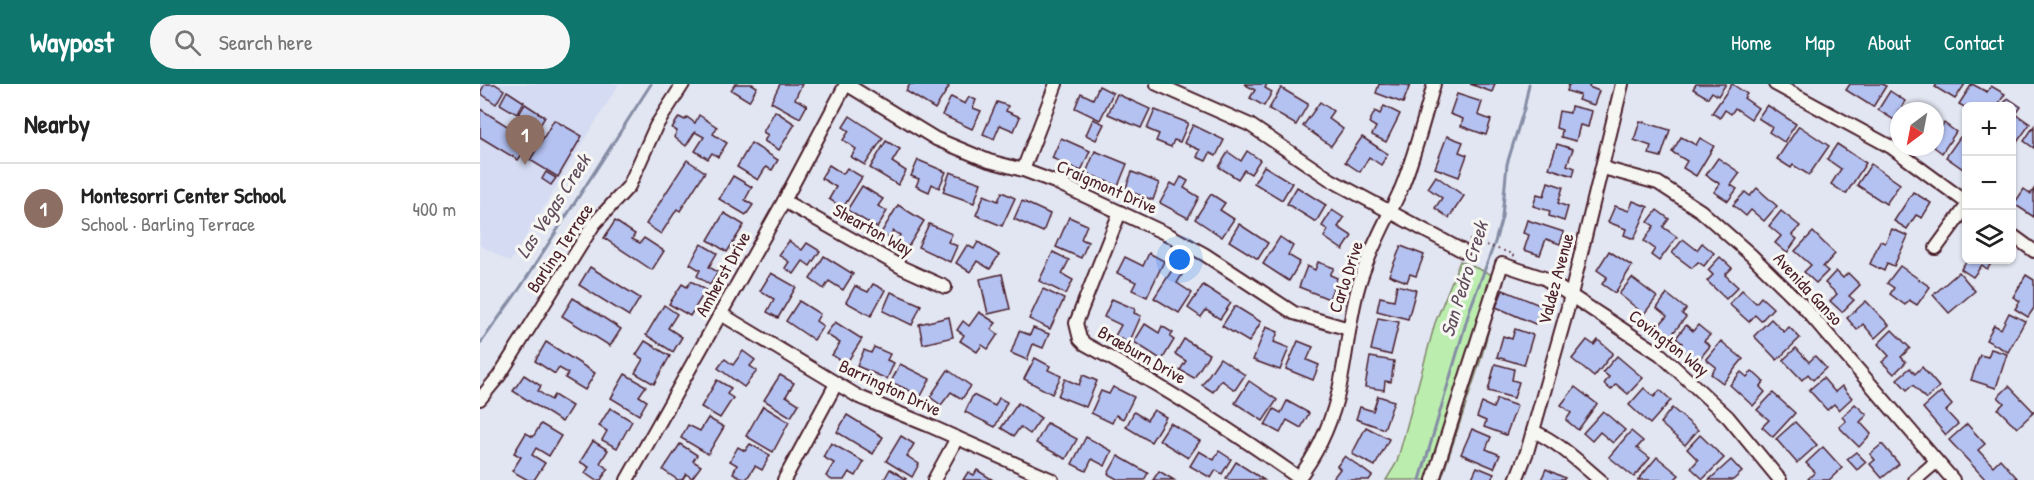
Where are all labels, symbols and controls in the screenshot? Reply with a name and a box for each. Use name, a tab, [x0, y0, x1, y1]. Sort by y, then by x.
search box	[150, 15, 570, 69]
text: Waypost	[30, 23, 114, 61]
icon: search	[171, 26, 204, 59]
text: Search here	[219, 27, 313, 57]
text: Home	[1731, 28, 1772, 57]
text: Map	[1805, 28, 1835, 57]
text: About	[1868, 28, 1911, 57]
text: Contact	[1944, 28, 2004, 57]
north arrow	[1890, 102, 1944, 156]
map controls	[1962, 102, 2016, 264]
button: +	[1962, 102, 2016, 156]
text: Nearby	[24, 106, 90, 141]
pin: 1	[506, 116, 544, 165]
water label: Las Vegas Creek	[509, 147, 598, 263]
street label: Craigmont Drive	[1053, 153, 1161, 220]
button: −	[1962, 156, 2016, 210]
text: Montesorri Center School	[81, 180, 286, 210]
text: 1	[40, 195, 47, 222]
text: 400 m	[412, 195, 456, 222]
street label: Shearton Way	[829, 197, 918, 262]
street label: Barling Terrace	[520, 198, 599, 297]
text: School · Barling Terrace	[81, 210, 255, 237]
button: layers	[1962, 210, 2016, 264]
water label: San Pedro Creek	[1433, 216, 1494, 340]
street label: Amherst Drive	[689, 227, 756, 321]
street label: Valdez Avenue	[1531, 230, 1580, 327]
street label: Carlo Drive	[1322, 238, 1369, 316]
your location	[1165, 245, 1194, 274]
street label: Avenida Ganso	[1768, 247, 1849, 331]
street label: Covington Way	[1624, 303, 1715, 382]
street label: Braeburn Drive	[1094, 319, 1191, 390]
street label: Barrington Drive	[835, 353, 945, 422]

